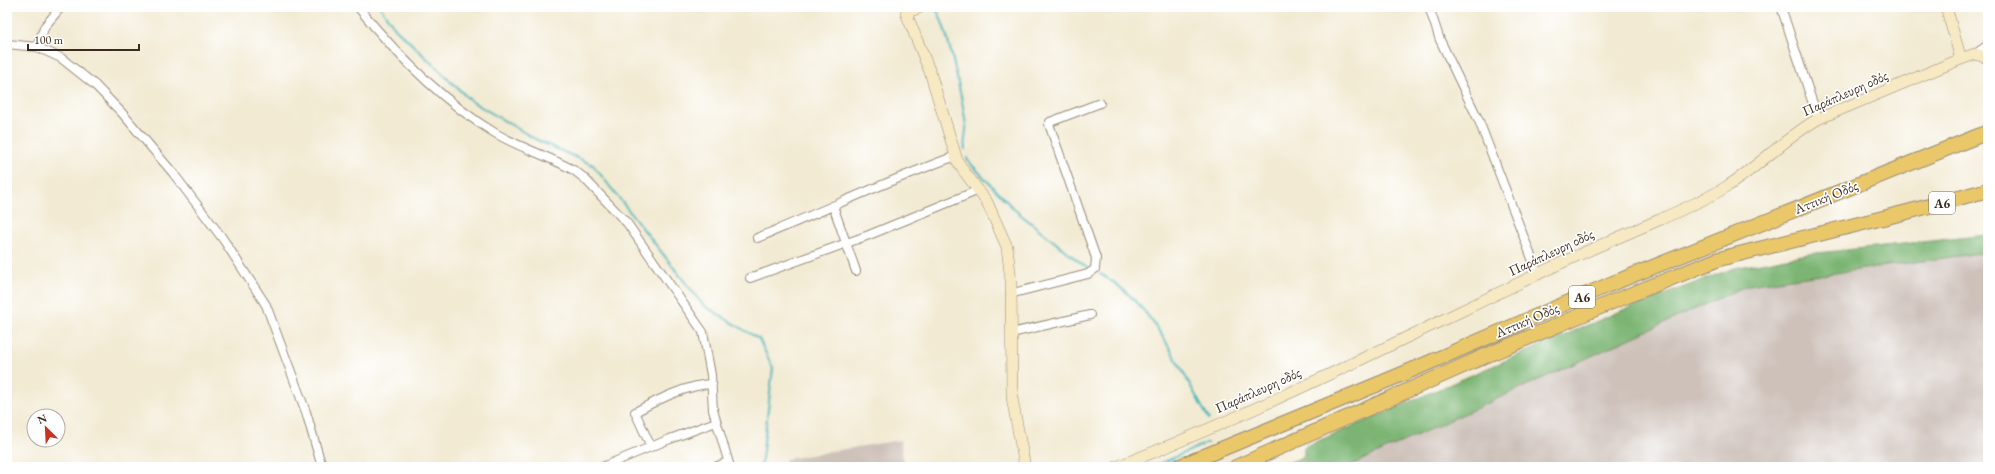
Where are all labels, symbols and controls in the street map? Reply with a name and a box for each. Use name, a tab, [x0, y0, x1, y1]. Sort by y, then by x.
scale bar	[28, 26, 139, 52]
text: 100 m	[34, 32, 64, 48]
street label: Παράπλευρη οδός	[1799, 66, 1891, 120]
street label: Αττική Οδός	[1791, 176, 1861, 218]
road number: Α6	[1929, 192, 1955, 214]
street label: Παράπλευρη οδός	[1506, 224, 1597, 280]
road number: Α6	[1569, 286, 1595, 308]
street label: Αττική Οδός	[1492, 299, 1562, 342]
street label: Παράπλευρη οδός	[1212, 363, 1304, 417]
north arrow	[26, 408, 66, 448]
text: N	[35, 411, 49, 427]

